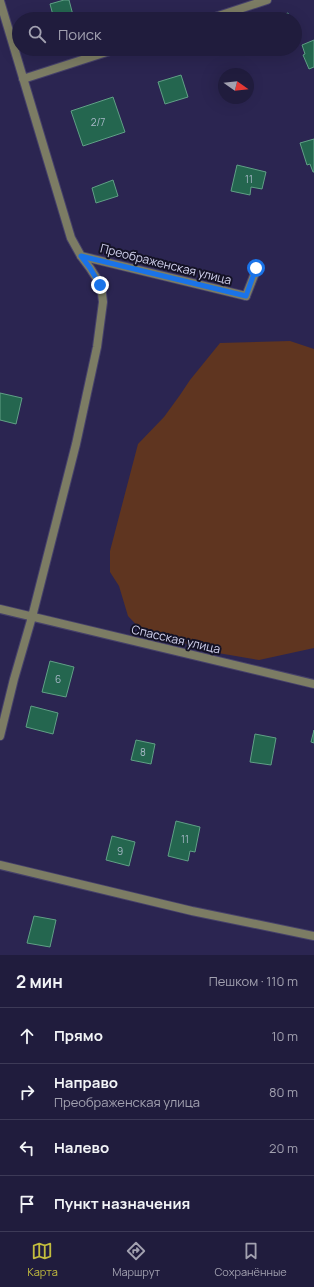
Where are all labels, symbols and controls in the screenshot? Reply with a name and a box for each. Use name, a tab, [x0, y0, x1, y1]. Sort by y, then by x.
search box	[12, 12, 302, 56]
icon: search	[26, 23, 48, 45]
text: Поиск	[58, 24, 102, 45]
north arrow	[218, 68, 254, 104]
house number: 2/7	[91, 115, 105, 129]
house number: 11	[245, 172, 253, 186]
street label: Преображенская улица	[99, 239, 233, 289]
route start	[247, 259, 265, 277]
route end	[91, 276, 109, 294]
street label: Спасская улица	[130, 621, 222, 657]
house number: 6	[55, 672, 61, 686]
house number: 8	[140, 745, 146, 759]
house number: 11	[181, 832, 189, 846]
house number: 9	[117, 844, 123, 858]
text: 2 мин	[16, 970, 63, 993]
text: Пешком · 110 m	[209, 972, 298, 990]
icon: ahead	[16, 1025, 38, 1047]
text: Прямо	[54, 1025, 103, 1046]
text: 10 m	[271, 1027, 298, 1045]
text: Направо	[54, 1072, 118, 1093]
icon: right	[16, 1081, 38, 1103]
text: 80 m	[269, 1083, 298, 1101]
text: Преображенская улица	[54, 1093, 200, 1111]
icon: left	[16, 1137, 38, 1159]
text: Налево	[54, 1137, 109, 1158]
text: 20 m	[269, 1139, 298, 1157]
icon: arrive	[16, 1193, 38, 1215]
text: Пункт назначения	[54, 1193, 190, 1214]
tab: Карта	[27, 1240, 58, 1279]
tab: Маршрут	[112, 1240, 160, 1279]
tab: Сохранённые	[214, 1240, 287, 1279]

